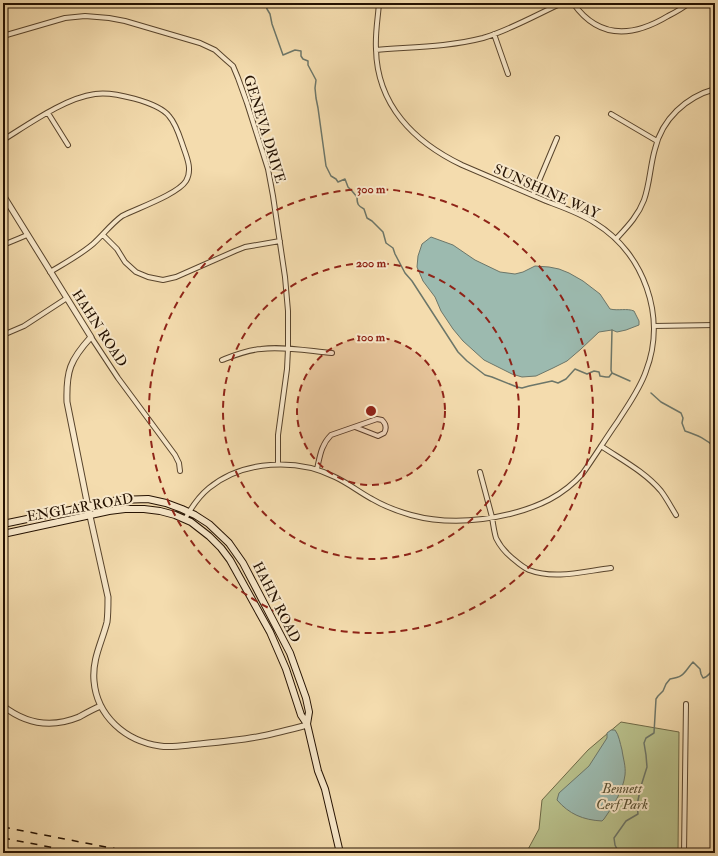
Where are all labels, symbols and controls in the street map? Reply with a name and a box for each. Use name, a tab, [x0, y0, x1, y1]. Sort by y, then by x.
street label: GENEVA DRIVE	[240, 73, 289, 185]
street label: SUNSHINE WAY	[491, 160, 603, 223]
text: 300 m	[357, 182, 386, 197]
text: 200 m	[356, 256, 387, 271]
street label: HAHN ROAD	[68, 286, 131, 370]
text: 100 m	[357, 330, 386, 345]
centre of rings	[364, 404, 378, 418]
street label: ENGLAR ROAD	[26, 490, 135, 525]
street label: HAHN ROAD	[249, 559, 304, 646]
park label: Bennett Cerf Park	[596, 780, 648, 813]

